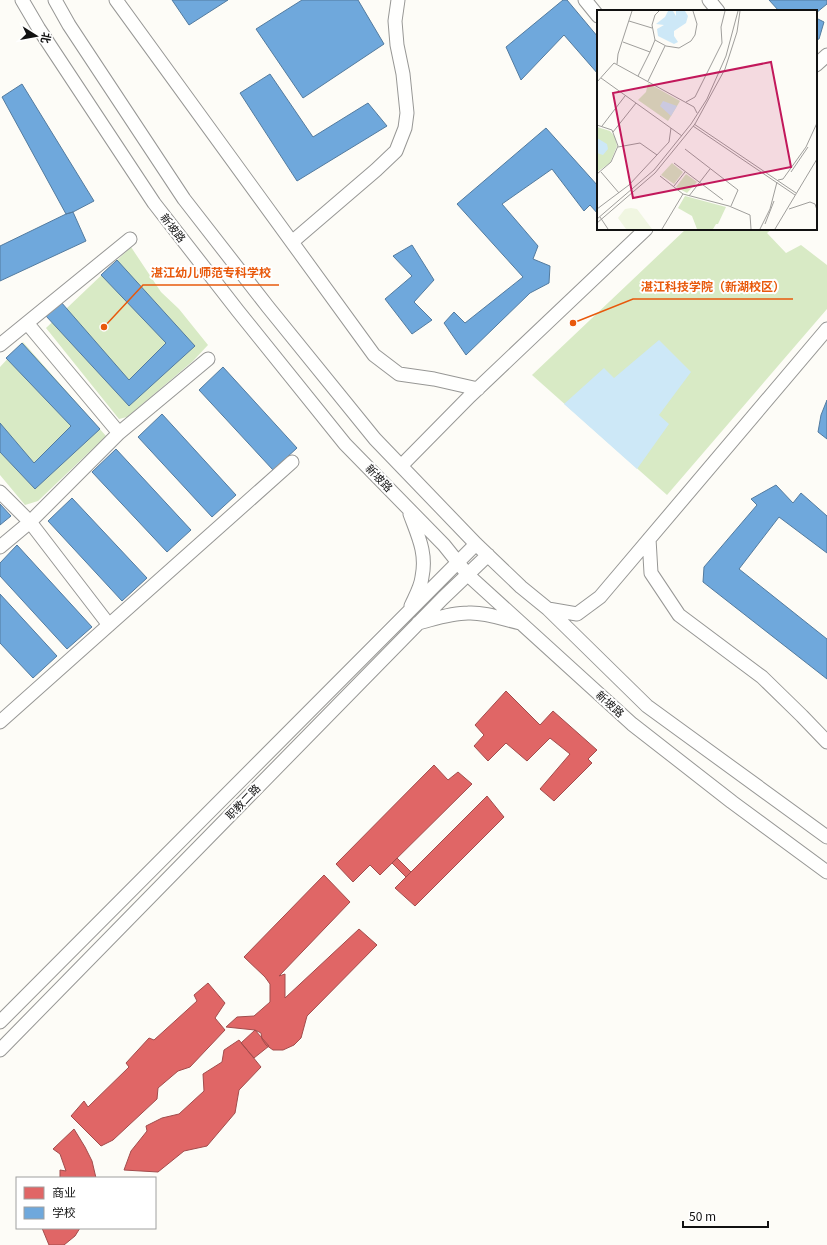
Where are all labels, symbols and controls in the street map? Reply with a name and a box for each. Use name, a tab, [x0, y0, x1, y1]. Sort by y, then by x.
inset map	[597, 10, 817, 230]
north arrow	[16, 16, 56, 56]
text: 北	[38, 31, 56, 45]
street label: 新坡路	[157, 209, 190, 245]
callout: 湛江幼儿师范专科学校	[143, 261, 279, 285]
text: 湛江幼儿师范专科学校	[151, 263, 271, 280]
callout: 湛江科技学院（新湖校区）	[633, 275, 793, 299]
text: 湛江科技学院（新湖校区）	[641, 277, 785, 294]
street label: 新坡路	[363, 460, 397, 495]
street label: 新坡路	[593, 686, 628, 720]
street label: 职教二路	[221, 780, 263, 823]
legend	[16, 1177, 156, 1229]
text: 商业	[52, 1183, 76, 1200]
text: 学校	[52, 1203, 76, 1220]
scale bar	[683, 1203, 768, 1229]
text: 50 m	[689, 1207, 716, 1224]

